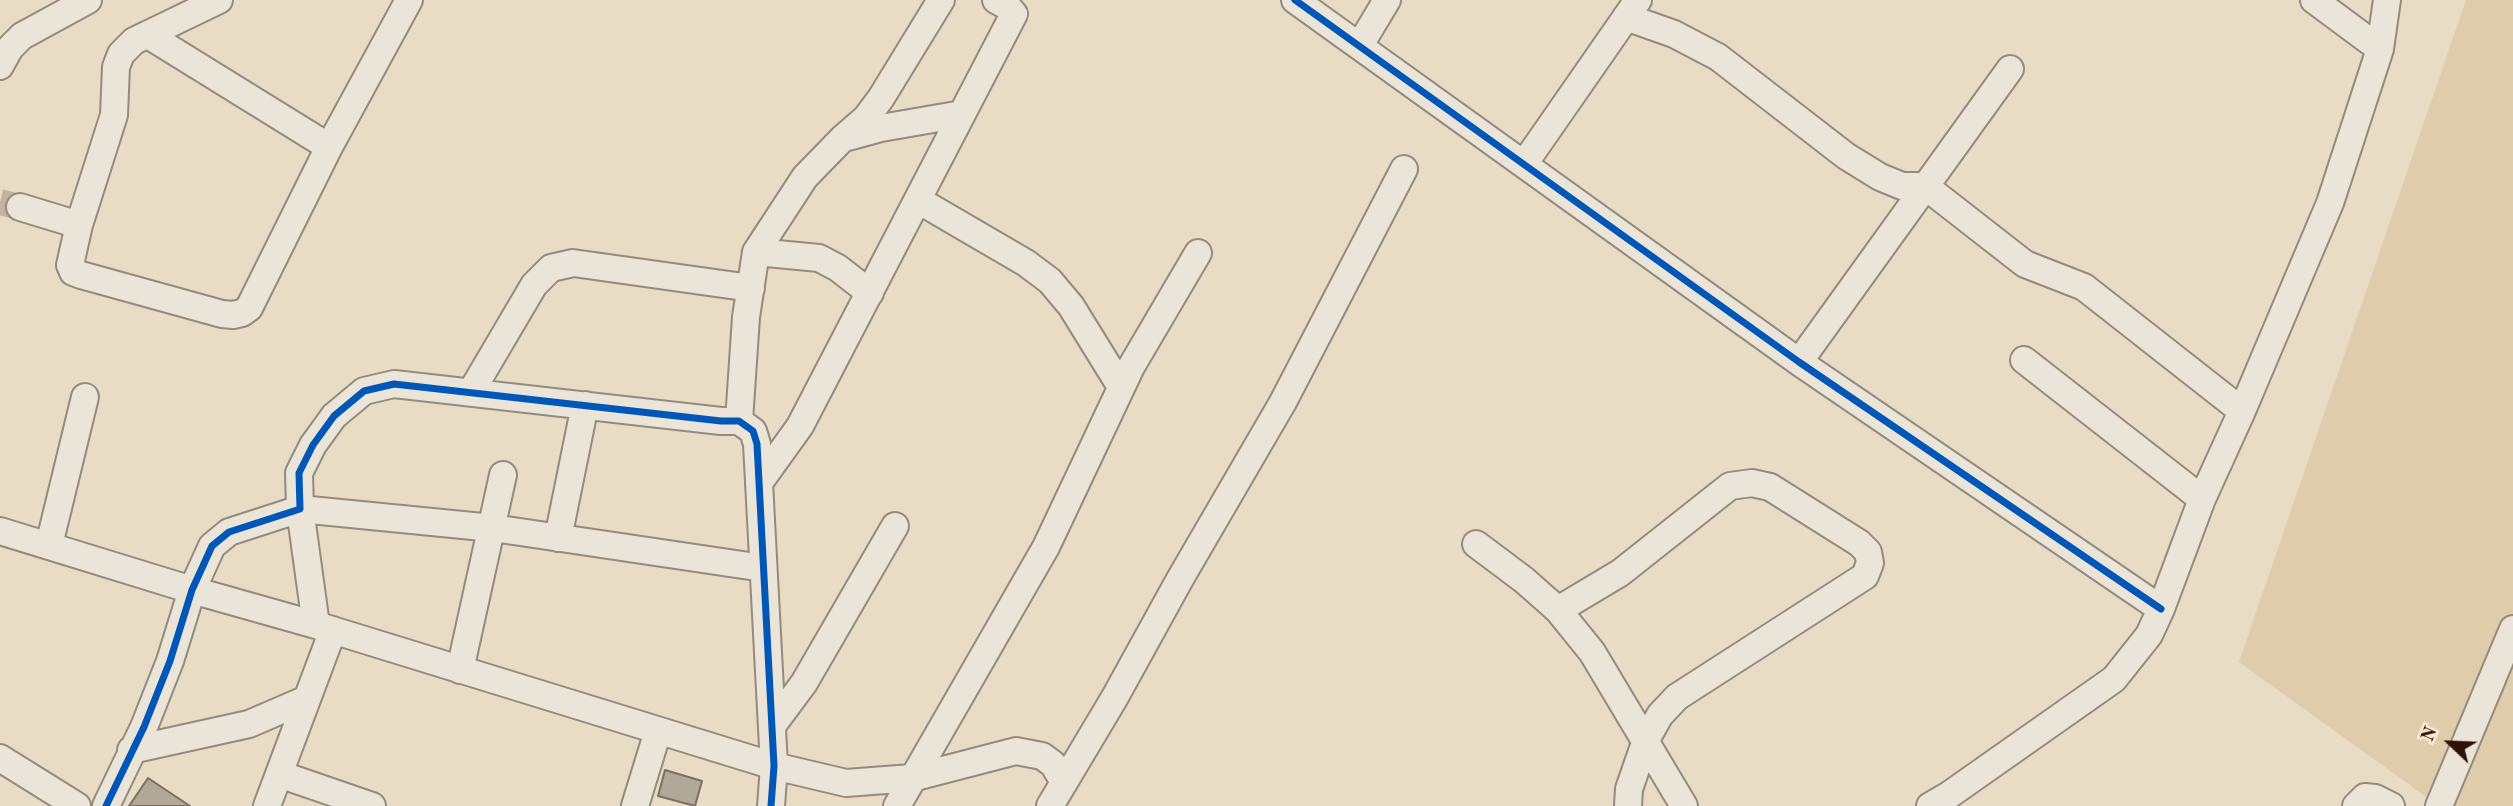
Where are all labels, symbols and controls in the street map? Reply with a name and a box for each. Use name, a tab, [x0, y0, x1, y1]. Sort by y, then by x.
north arrow	[2415, 708, 2485, 778]
text: N	[2419, 724, 2442, 745]

